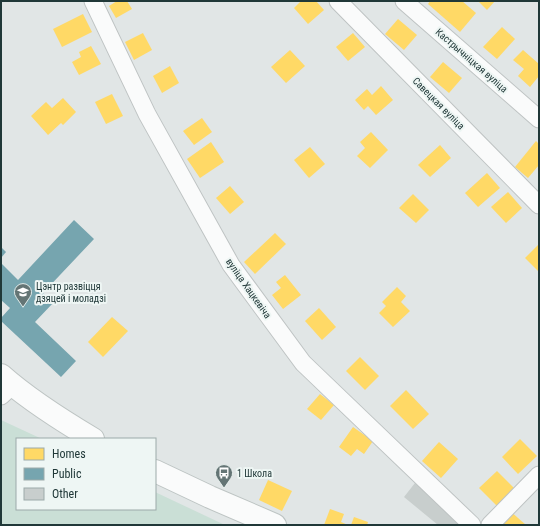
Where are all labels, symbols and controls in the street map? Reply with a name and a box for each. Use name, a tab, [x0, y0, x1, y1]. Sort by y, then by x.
street label: Кастрычніцкая вуліца	[434, 26, 510, 95]
street label: Савецкая вуліца	[411, 75, 467, 132]
street label: вуліца Хацкевіча	[224, 256, 273, 321]
place label: Цэнтр развіцця дзяцей і моладзі	[36, 281, 106, 304]
school or university icon: Цэнтр развіцця дзяцей і моладзі	[13, 282, 33, 307]
legend	[16, 438, 156, 510]
text: Homes	[52, 447, 86, 461]
bus stop icon: 1 Школа	[214, 463, 234, 488]
text: Public	[52, 467, 82, 481]
place label: 1 Школа	[237, 468, 272, 479]
text: Other	[52, 487, 78, 501]

